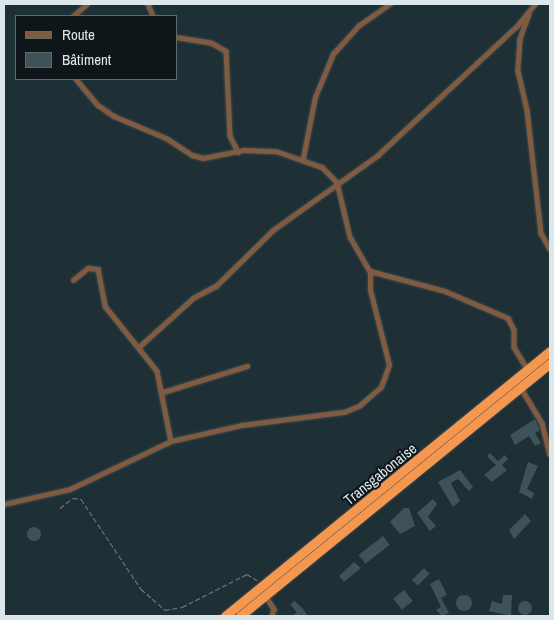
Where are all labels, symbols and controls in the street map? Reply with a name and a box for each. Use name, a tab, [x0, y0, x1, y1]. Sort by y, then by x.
legend	[15, 15, 178, 80]
text: Route	[62, 24, 95, 45]
text: Bâtiment	[62, 49, 111, 70]
street label: Transgabonaise	[340, 439, 420, 509]

